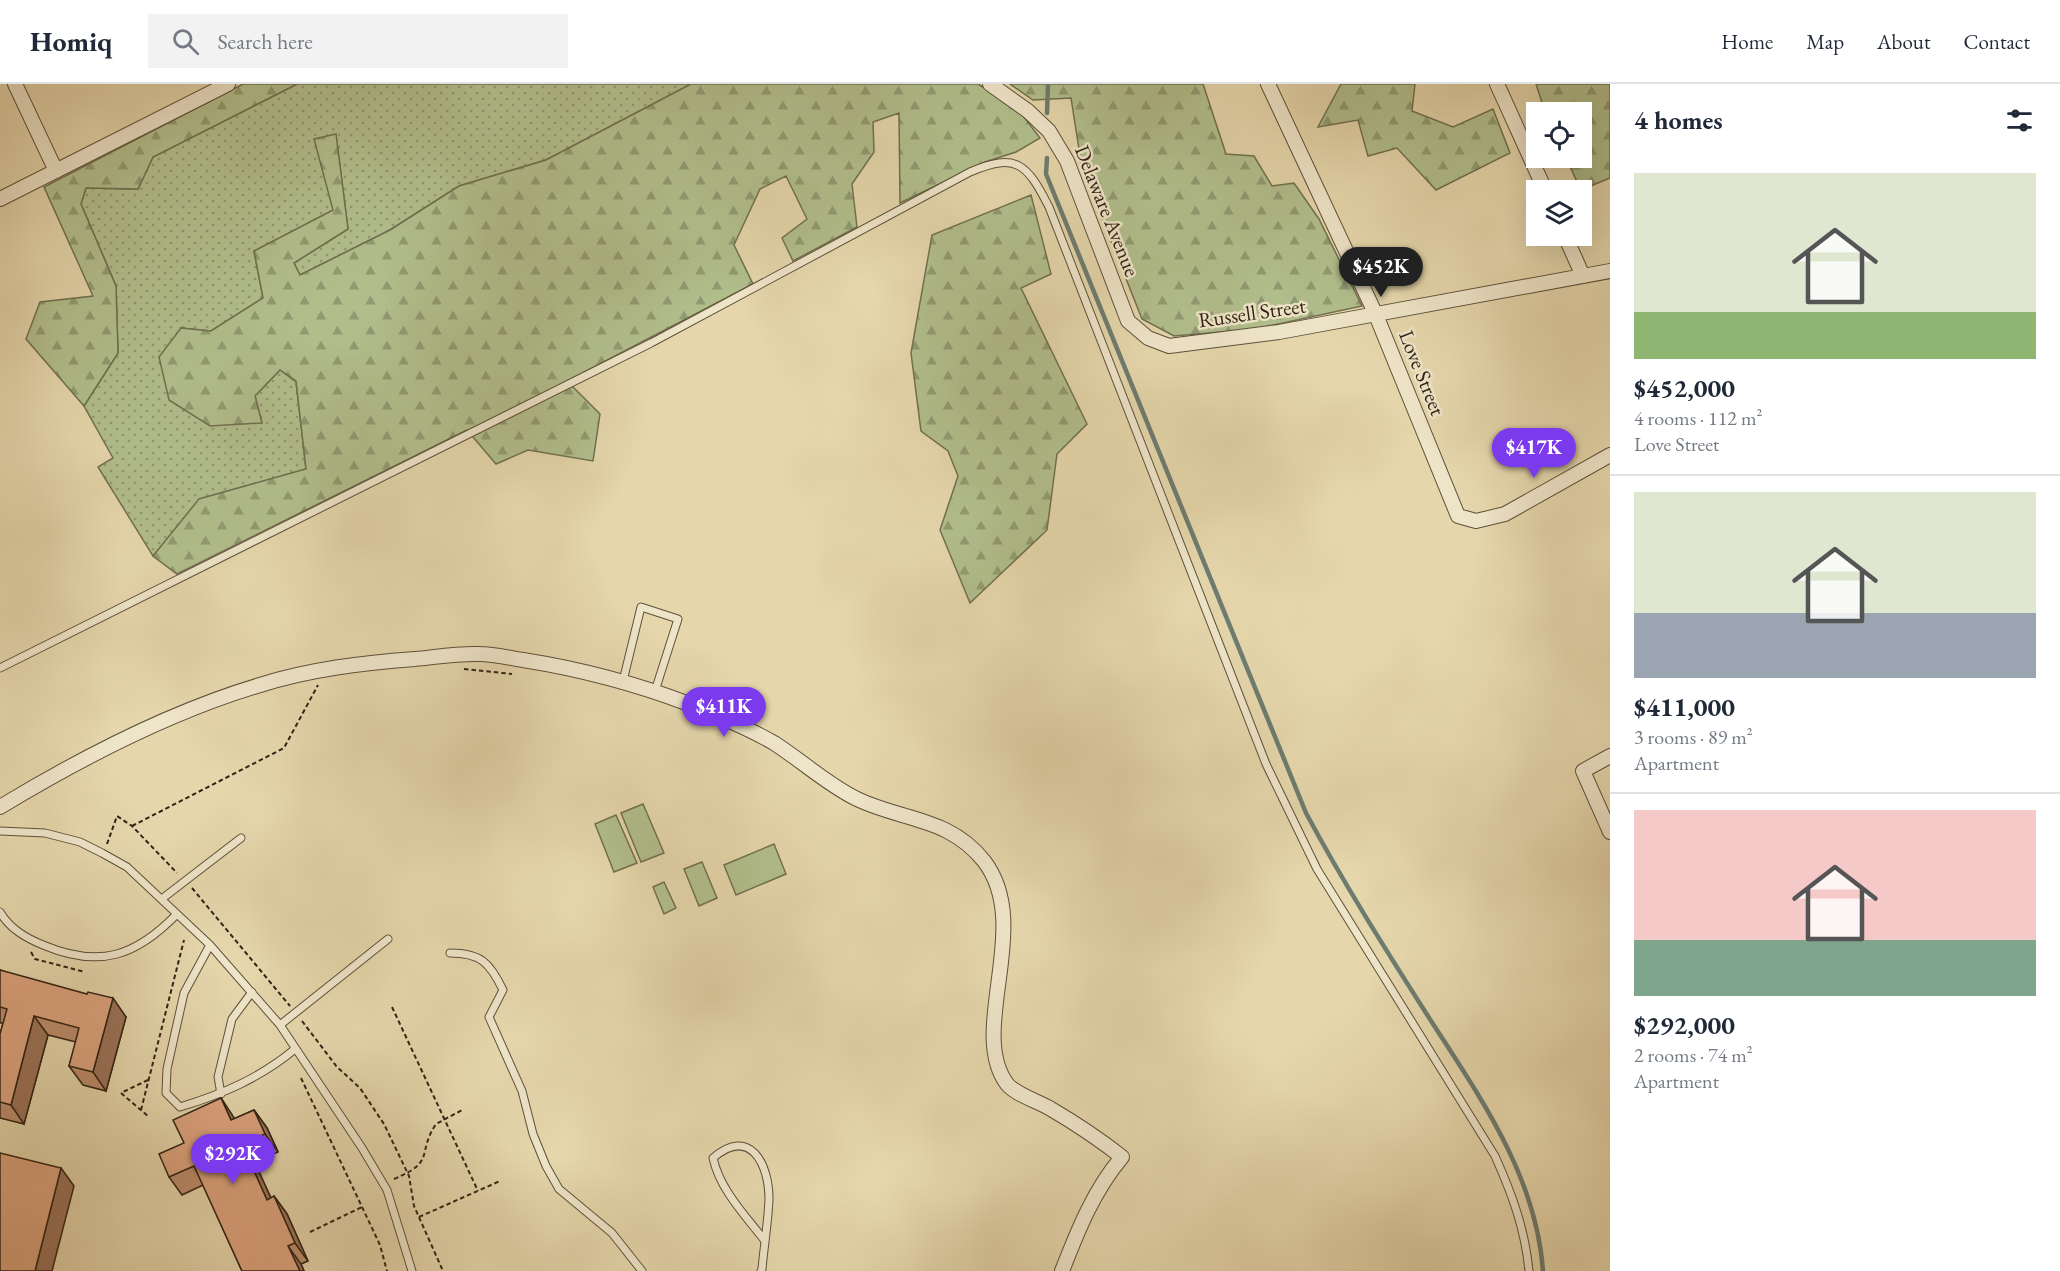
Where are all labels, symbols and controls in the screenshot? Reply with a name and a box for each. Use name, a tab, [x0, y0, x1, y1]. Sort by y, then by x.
search box	[148, 14, 568, 68]
text: Homiq	[30, 23, 112, 59]
icon: search	[169, 25, 202, 58]
text: Search here	[217, 27, 313, 56]
text: Home	[1721, 28, 1773, 55]
text: Map	[1806, 28, 1844, 55]
text: About	[1877, 28, 1930, 55]
text: Contact	[1963, 28, 2030, 55]
map controls	[1526, 102, 1592, 246]
button: locate	[1526, 102, 1592, 168]
text: 4 homes	[1634, 103, 1723, 137]
icon: filters	[2003, 104, 2036, 137]
street label: Delaware Avenue	[1069, 141, 1146, 280]
button: layers	[1526, 180, 1592, 246]
icon: home	[1781, 212, 1889, 320]
pin: $452K	[1339, 247, 1423, 298]
text: $452K	[1353, 253, 1409, 279]
street label: Russell Street	[1196, 292, 1308, 333]
street label: Love Street	[1393, 326, 1452, 420]
text: $452,000	[1634, 371, 1735, 405]
text: 4 rooms · 112 m²	[1634, 405, 1762, 431]
pin: $417K	[1492, 428, 1576, 479]
text: Love Street	[1634, 431, 1719, 457]
text: $417K	[1506, 434, 1562, 460]
icon: home	[1781, 531, 1889, 639]
pin: $411K	[682, 687, 766, 738]
text: $411,000	[1634, 690, 1735, 724]
text: $411K	[696, 693, 752, 719]
text: 3 rooms · 89 m²	[1634, 724, 1753, 750]
text: Apartment	[1634, 750, 1719, 776]
icon: home	[1781, 849, 1889, 957]
text: $292,000	[1634, 1008, 1735, 1042]
text: 2 rooms · 74 m²	[1634, 1042, 1753, 1068]
text: Apartment	[1634, 1068, 1719, 1094]
pin: $292K	[191, 1134, 275, 1185]
text: $292K	[205, 1140, 261, 1166]

